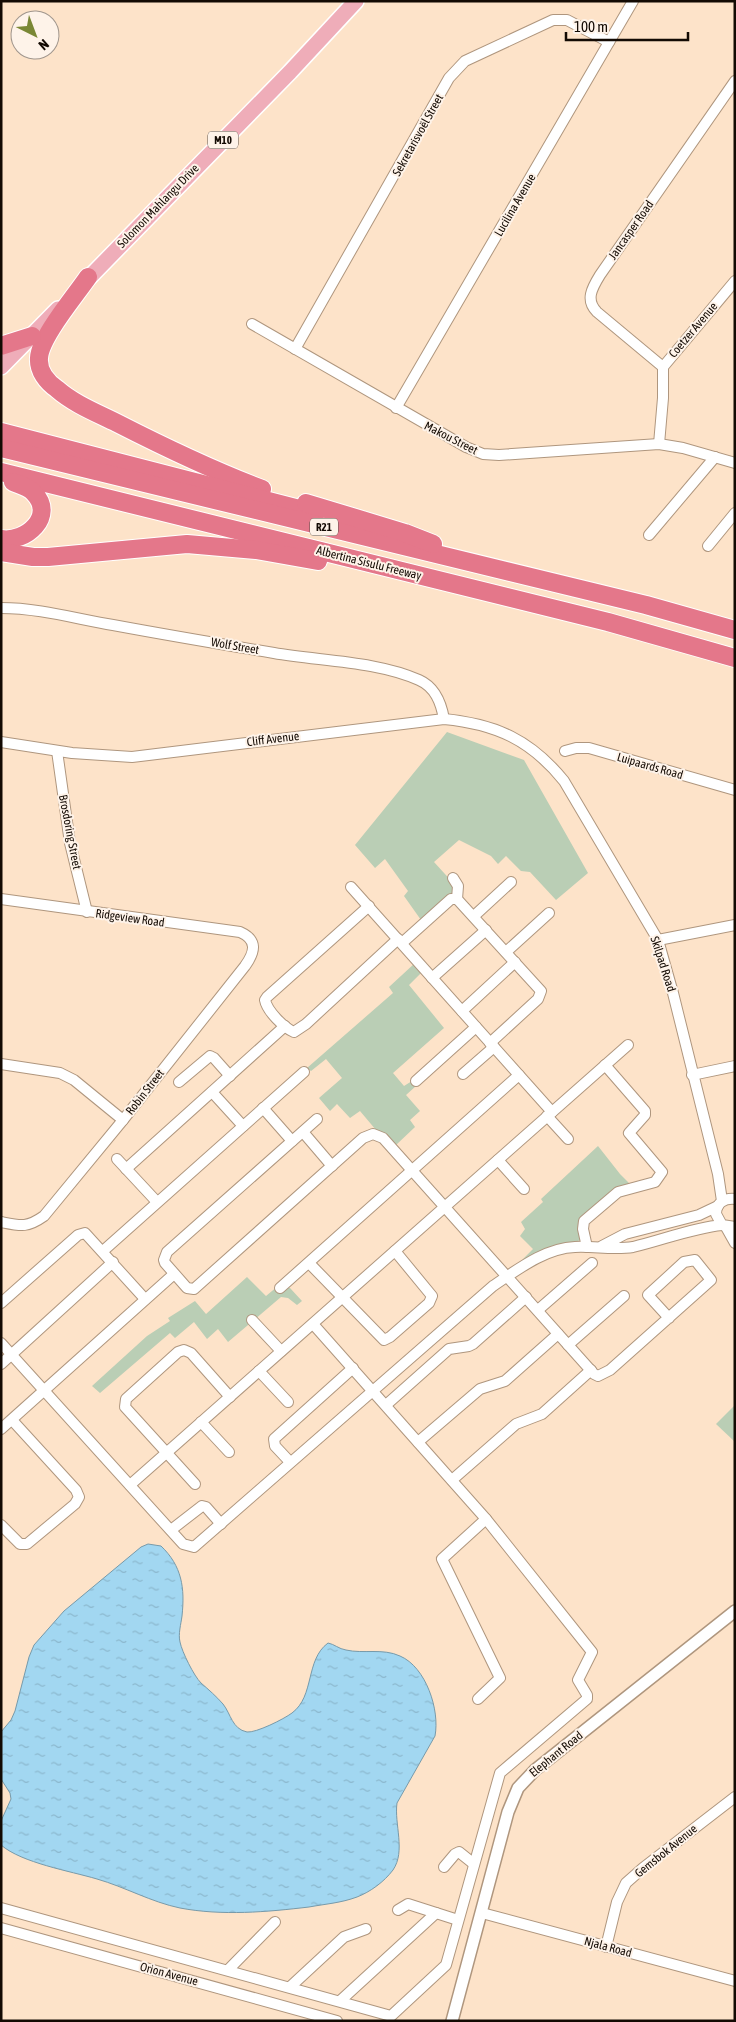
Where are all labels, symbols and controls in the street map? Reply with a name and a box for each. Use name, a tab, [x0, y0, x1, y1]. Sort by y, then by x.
north arrow	[10, 10, 60, 60]
scale bar	[566, 10, 688, 42]
text: 100 m	[574, 18, 608, 35]
text: N	[35, 36, 52, 53]
street label: Sekretarisvoël Street	[390, 91, 447, 178]
road number: M10	[208, 132, 238, 148]
street label: Solomon Mahlangu Drive	[114, 161, 202, 251]
street label: Lucilina Avenue	[491, 171, 539, 239]
street label: Jancasper Road	[606, 198, 656, 262]
street label: Coetzer Avenue	[666, 299, 720, 361]
street label: Makou Street	[422, 419, 481, 458]
road number: R21	[310, 518, 338, 536]
street label: Albertina Sisulu Freeway	[315, 543, 423, 583]
street label: Wolf Street	[210, 635, 261, 657]
street label: Cliff Avenue	[246, 729, 300, 749]
street label: Luipaards Road	[615, 750, 685, 782]
street label: Brosdoring Street	[56, 794, 84, 871]
street label: Ridgeview Road	[95, 906, 165, 930]
street label: Skilpad Road	[647, 935, 679, 993]
street label: Robin Street	[123, 1066, 167, 1118]
street label: Elephant Road	[527, 1728, 585, 1780]
street label: Gemsbok Avenue	[632, 1822, 700, 1880]
street label: Njala Road	[583, 1934, 633, 1960]
street label: Orion Avenue	[138, 1960, 200, 1988]

